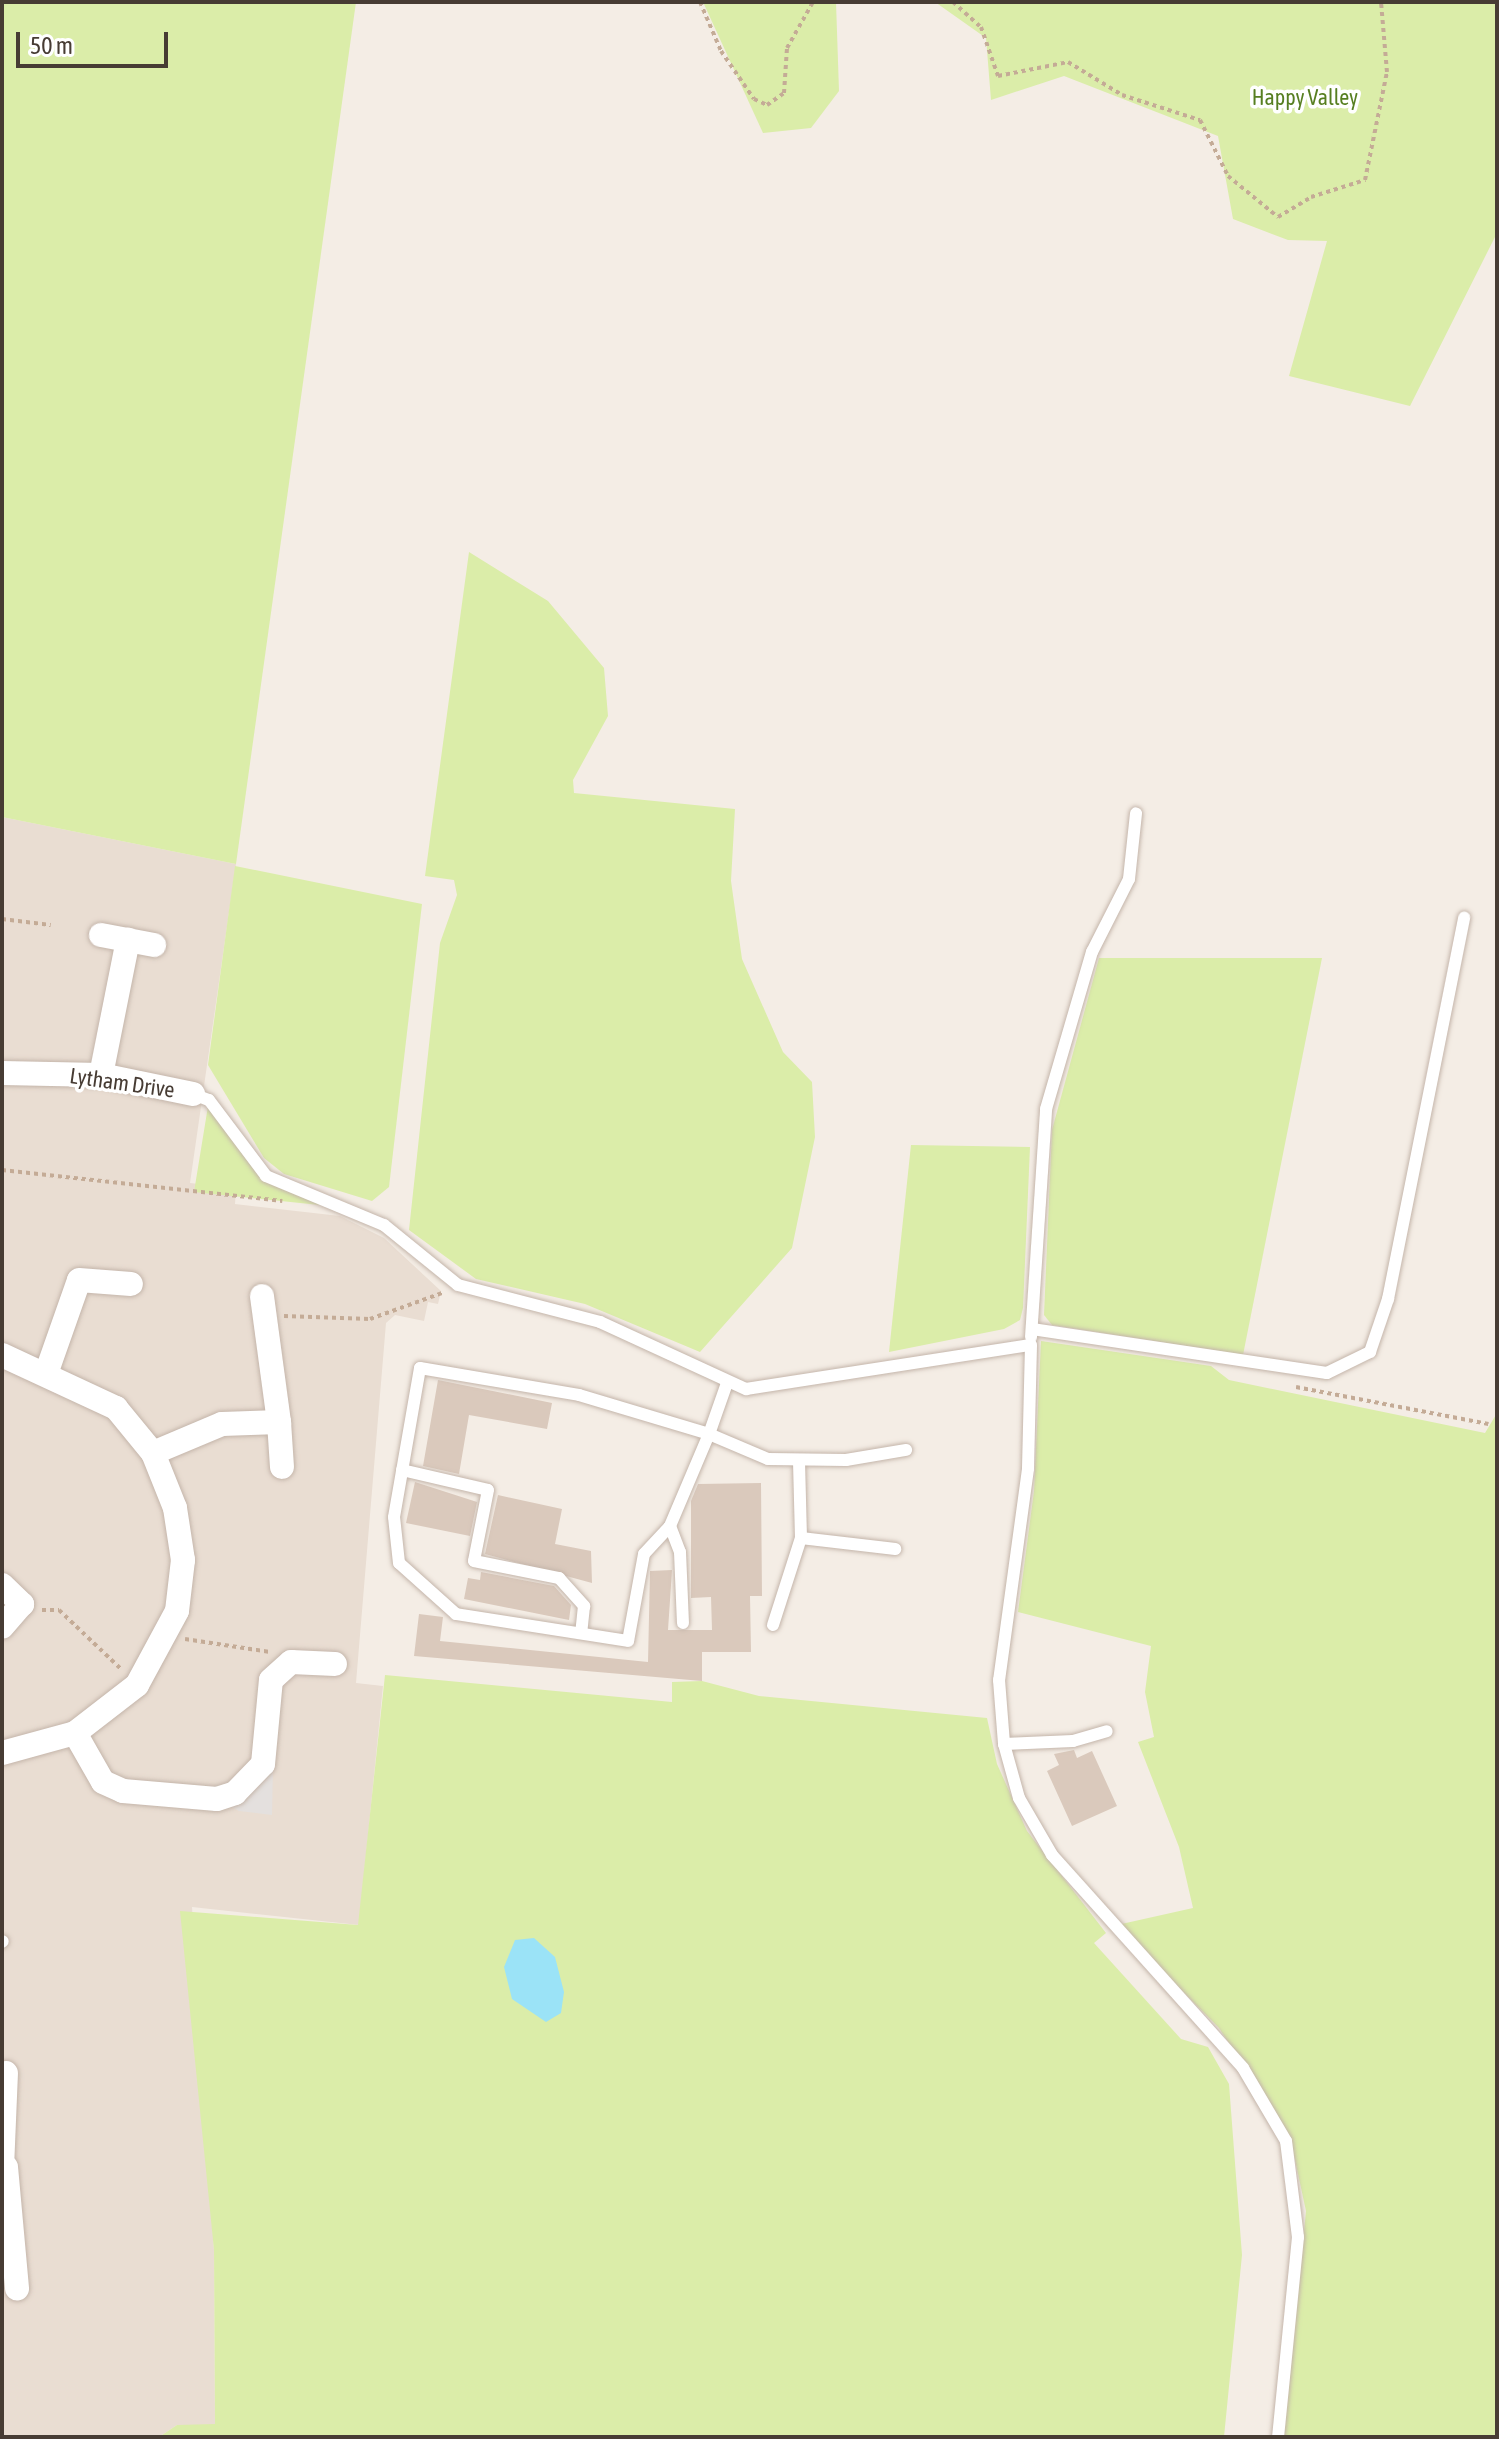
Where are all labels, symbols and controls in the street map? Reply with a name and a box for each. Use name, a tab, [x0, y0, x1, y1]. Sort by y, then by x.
scale bar	[20, 16, 172, 66]
text: 50 m	[30, 32, 73, 59]
park label: Happy Valley	[1252, 85, 1358, 111]
street label: Lytham Drive	[68, 1063, 176, 1103]

